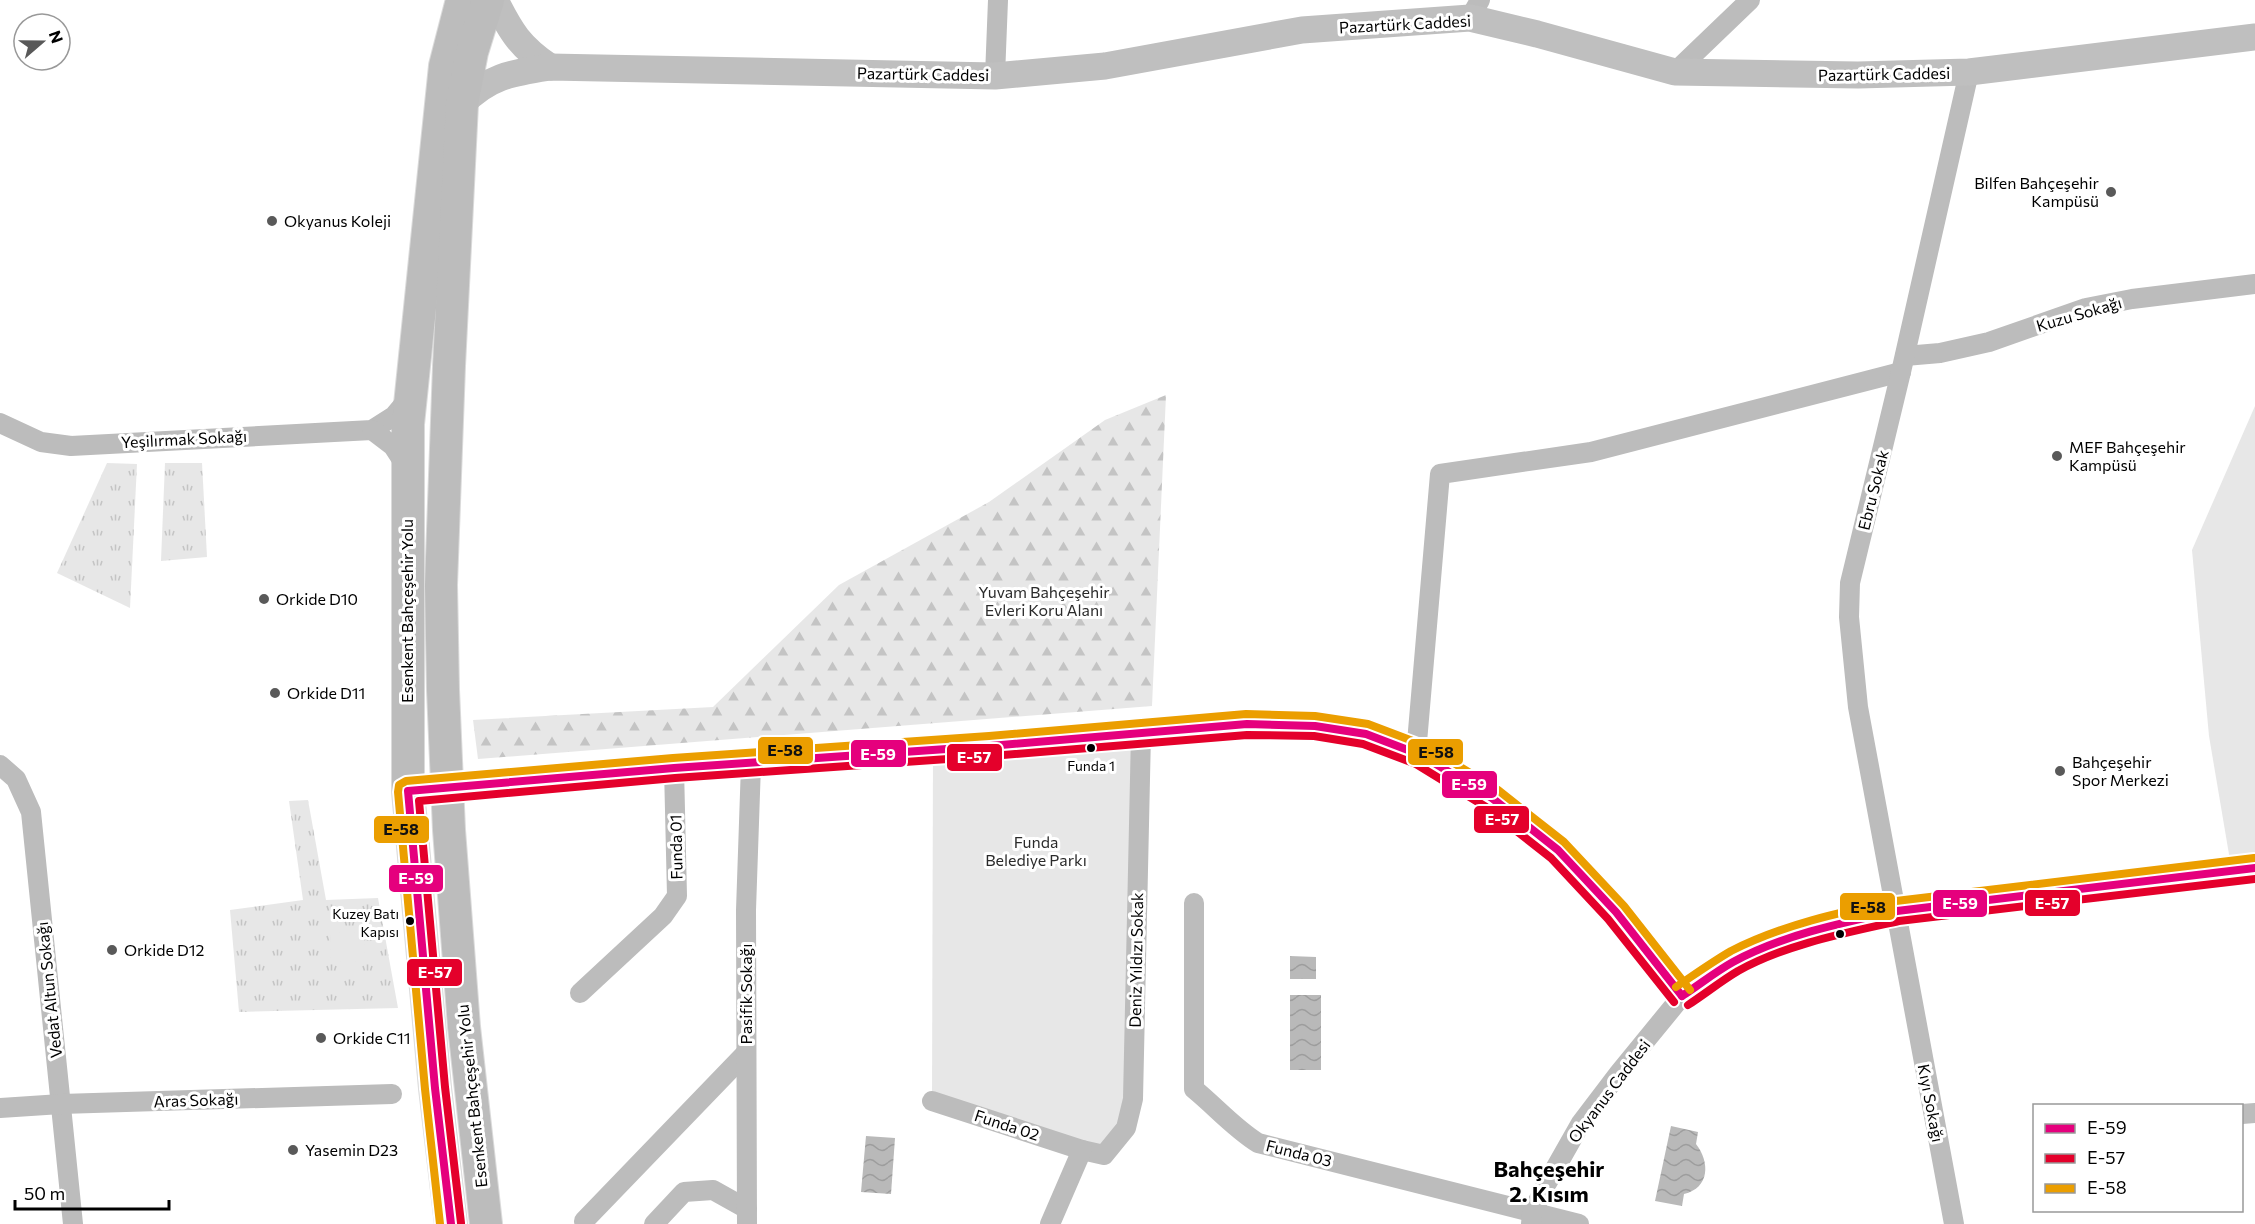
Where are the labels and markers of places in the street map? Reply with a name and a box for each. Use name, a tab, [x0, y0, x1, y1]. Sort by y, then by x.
place label: Bilfen Bahçeşehir Kampüsü	[1974, 173, 2100, 210]
marker: Bilfen Bahçeşehir Kampüsü	[2104, 185, 2118, 199]
place label: Okyanus Koleji	[284, 211, 391, 230]
marker: Okyanus Koleji	[265, 214, 279, 228]
place label: MEF Bahçeşehir Kampüsü	[2069, 437, 2186, 474]
marker: MEF Bahçeşehir Kampüsü	[2050, 449, 2064, 463]
place label: Orkide D10	[276, 589, 358, 608]
marker: Orkide D10	[257, 592, 271, 606]
place label: Orkide D11	[287, 683, 365, 702]
marker: Orkide D11	[268, 686, 282, 700]
marker: Funda 1	[1085, 742, 1097, 754]
place label: Bahçeşehir Spor Merkezi	[2072, 752, 2169, 789]
place label: Funda 1	[1067, 757, 1115, 774]
marker: Bahçeşehir Spor Merkezi	[2053, 764, 2067, 778]
place label: Kuzey Batı Kapısı	[332, 905, 399, 940]
marker: Kuzey Batı Kapısı	[404, 915, 416, 927]
unlabelled marker	[1834, 928, 1846, 940]
place label: Orkide D12	[124, 940, 205, 959]
marker: Orkide D12	[105, 943, 119, 957]
place label: Orkide C11	[333, 1028, 411, 1047]
marker: Orkide C11	[314, 1031, 328, 1045]
place label: Yasemin D23	[305, 1140, 398, 1159]
marker: Yasemin D23	[286, 1143, 300, 1157]

